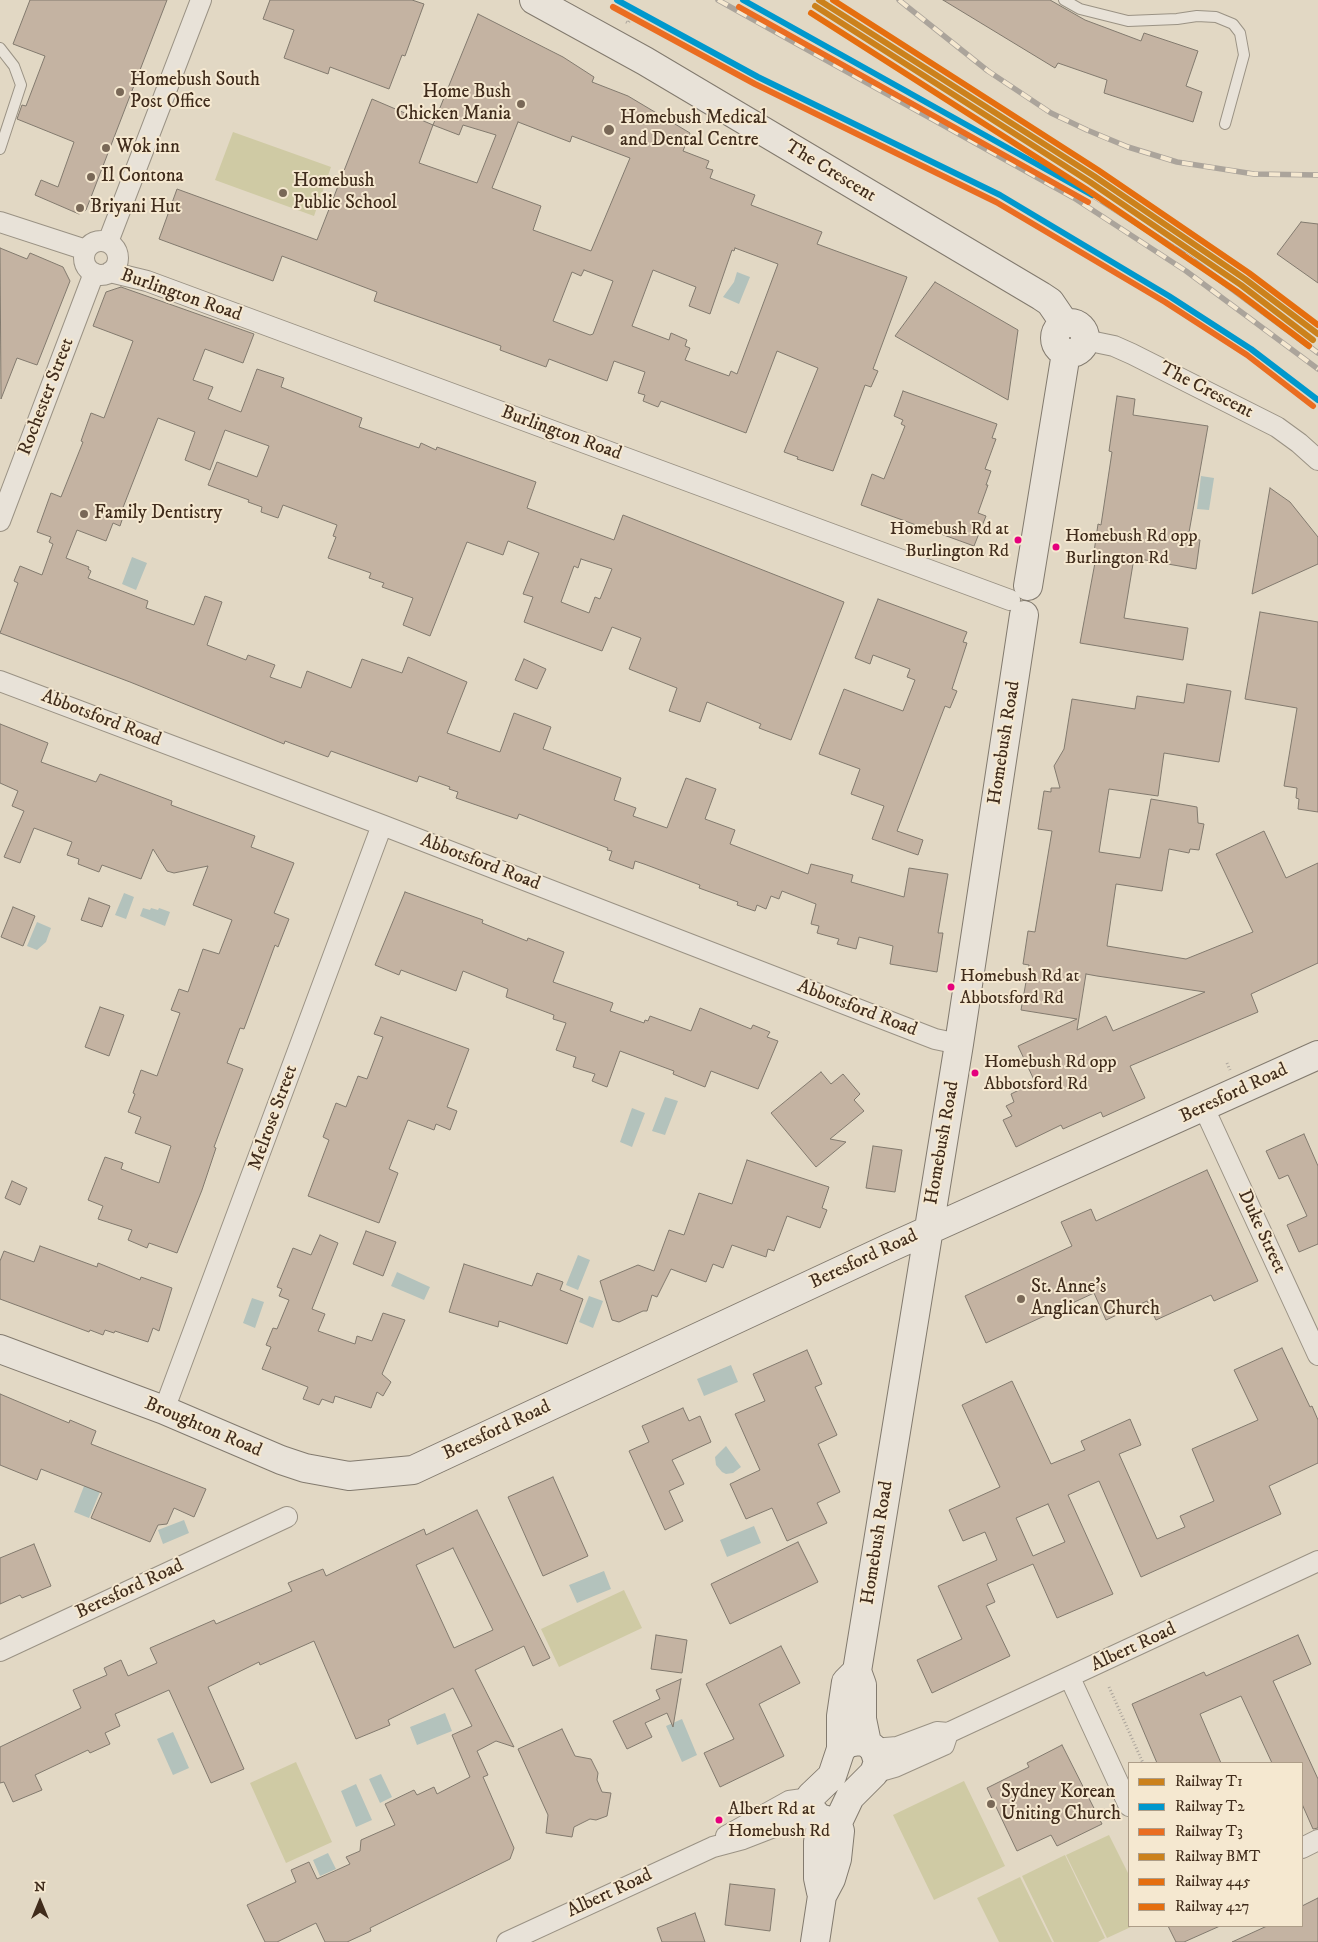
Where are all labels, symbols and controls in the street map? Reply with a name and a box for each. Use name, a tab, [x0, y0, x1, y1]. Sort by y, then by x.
place label: Homebush South Post Office	[130, 70, 260, 114]
place label: Home Bush Chicken Mania	[396, 82, 511, 126]
marker: Homebush South Post Office	[114, 86, 126, 98]
marker: Home Bush Chicken Mania	[515, 98, 527, 110]
place label: Homebush Medical and Dental Centre	[620, 108, 767, 152]
marker: Homebush Medical and Dental Centre	[602, 123, 616, 137]
street label: The Crescent	[780, 136, 880, 208]
place label: Wok inn	[116, 137, 180, 159]
marker: Wok inn	[100, 142, 112, 154]
place label: Il Contona	[101, 166, 184, 188]
marker: Il Contona	[85, 171, 97, 183]
place label: Homebush Public School	[293, 171, 397, 215]
marker: Homebush Public School	[277, 187, 289, 199]
place label: Briyani Hut	[90, 197, 181, 219]
marker: Briyani Hut	[74, 202, 86, 214]
street label: Burlington Road	[117, 265, 245, 327]
street label: Rochester Street	[14, 335, 80, 459]
street label: The Crescent	[1155, 358, 1257, 424]
street label: Burlington Road	[498, 402, 624, 466]
place label: Family Dentistry	[94, 503, 222, 525]
marker: Family Dentistry	[78, 508, 90, 520]
place label: Homebush Rd at Burlington Rd	[890, 519, 1009, 562]
place label: Homebush Rd opp Burlington Rd	[1065, 526, 1198, 568]
marker: Homebush Rd at Burlington Rd	[1013, 535, 1023, 545]
marker: Homebush Rd opp Burlington Rd	[1051, 542, 1061, 552]
street label: Homebush Road	[984, 680, 1026, 806]
street label: Abbotsford Road	[38, 686, 164, 752]
street label: Abbotsford Road	[417, 830, 543, 896]
place label: Homebush Rd at Abbotsford Rd	[960, 966, 1079, 1009]
street label: Abbotsford Road	[794, 976, 920, 1042]
marker: Homebush Rd at Abbotsford Rd	[946, 982, 956, 992]
place label: Homebush Rd opp Abbotsford Rd	[984, 1052, 1117, 1094]
street label: Beresford Road	[1177, 1059, 1291, 1129]
street label: Melrose Street	[244, 1062, 304, 1174]
marker: Homebush Rd opp Abbotsford Rd	[970, 1068, 980, 1078]
street label: Homebush Road	[921, 1080, 965, 1206]
street label: Duke Street	[1232, 1187, 1290, 1277]
street label: Beresford Road	[807, 1225, 921, 1295]
place label: St. Anne's Anglican Church	[1031, 1277, 1160, 1321]
marker: St. Anne's Anglican Church	[1015, 1293, 1027, 1305]
street label: Broughton Road	[141, 1393, 265, 1463]
street label: Beresford Road	[440, 1396, 554, 1466]
street label: Homebush Road	[857, 1480, 899, 1606]
street label: Beresford Road	[73, 1555, 187, 1625]
street label: Albert Road	[1088, 1618, 1180, 1678]
legend	[1128, 1762, 1303, 1927]
text: Railway T1	[1175, 1772, 1243, 1791]
place label: Sydney Korean Uniting Church	[1001, 1782, 1121, 1826]
text: Railway T2	[1175, 1797, 1245, 1816]
marker: Sydney Korean Uniting Church	[985, 1798, 997, 1810]
place label: Albert Rd at Homebush Rd	[728, 1799, 830, 1842]
marker: Albert Rd at Homebush Rd	[714, 1815, 724, 1825]
text: Railway T3	[1175, 1822, 1243, 1841]
text: Railway BMT	[1175, 1847, 1260, 1866]
street label: Albert Road	[564, 1864, 656, 1924]
text: Railway 445	[1175, 1872, 1250, 1891]
north arrow	[15, 1877, 65, 1927]
text: N	[34, 1878, 46, 1896]
text: Railway 427	[1175, 1897, 1249, 1916]

